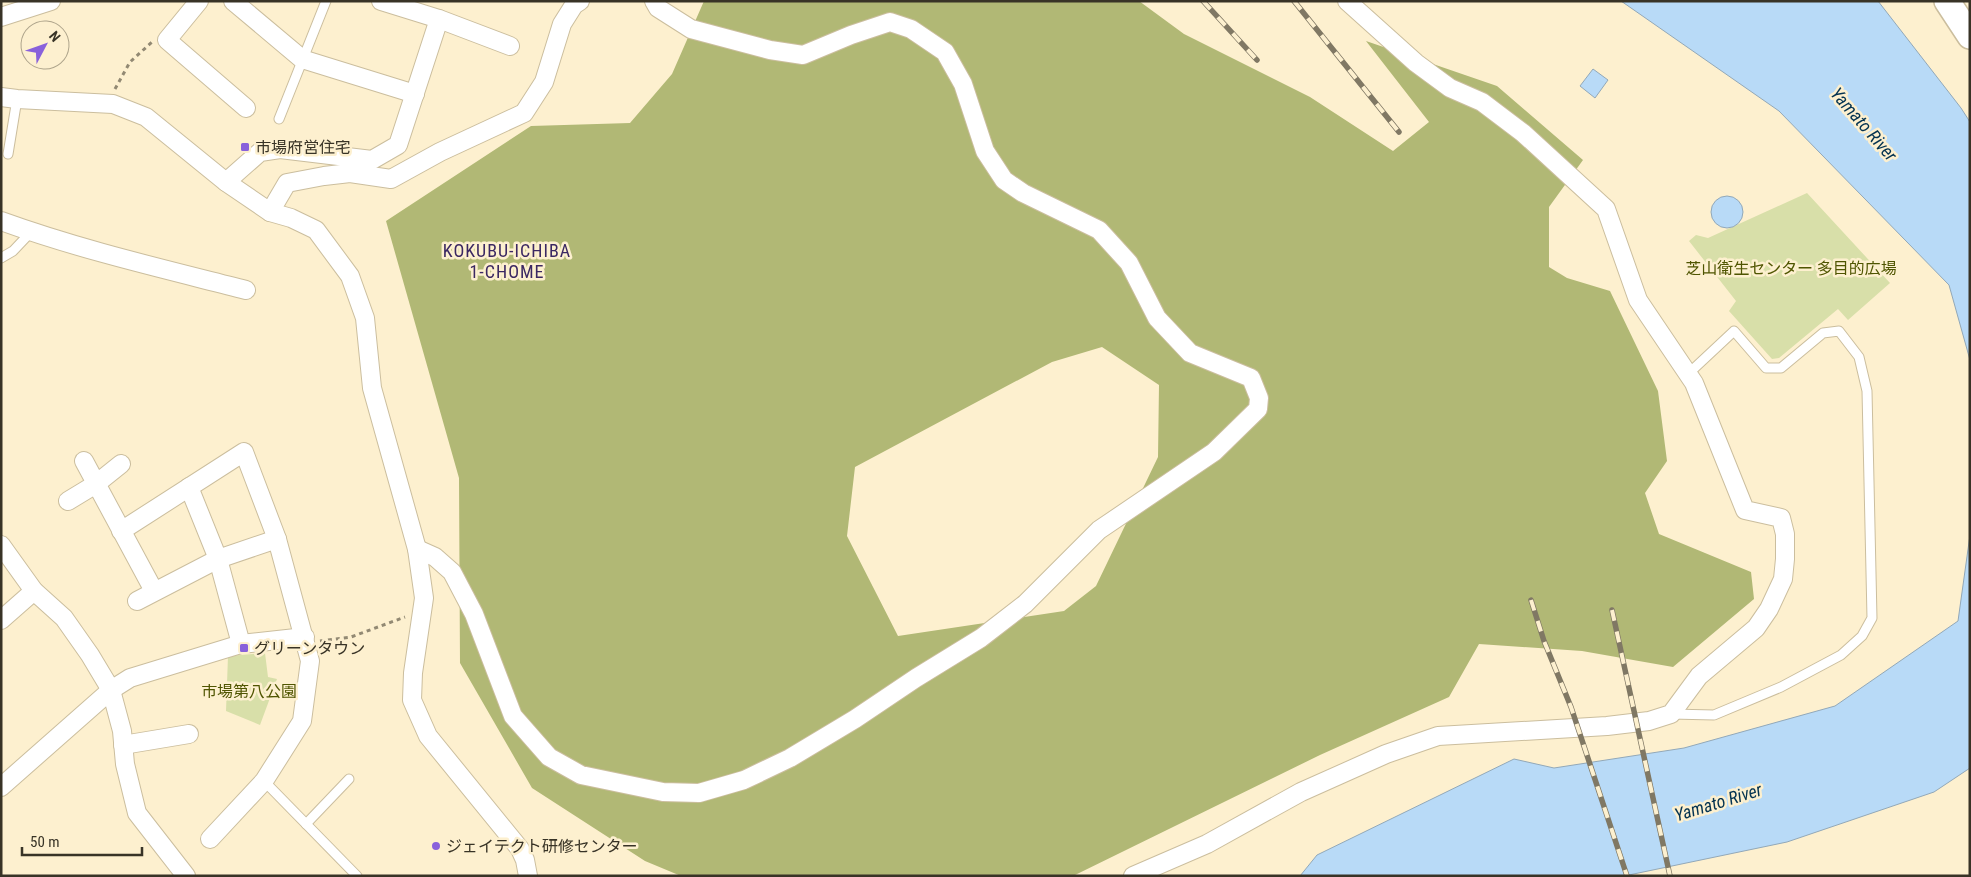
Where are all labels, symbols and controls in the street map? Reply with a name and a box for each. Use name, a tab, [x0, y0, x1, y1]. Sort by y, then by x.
north arrow	[20, 20, 70, 70]
text: N	[46, 28, 64, 45]
water label: Yamato River	[1826, 83, 1902, 166]
place label: 市場府営住宅	[255, 138, 351, 157]
marker: 市場府営住宅	[239, 141, 251, 153]
district label: KOKUBU-ICHIBA 1-CHOME	[443, 240, 571, 282]
park label: 芝山衛生センター 多目的広場	[1685, 259, 1897, 278]
place label: グリーンタウン	[254, 639, 365, 658]
marker: グリーンタウン	[238, 642, 250, 654]
park label: 市場第八公園	[201, 682, 297, 701]
water label: Yamato River	[1672, 779, 1765, 825]
scale bar	[22, 824, 142, 856]
text: 50 m	[30, 833, 60, 851]
place label: ジェイテクト研修センター	[446, 837, 638, 856]
marker: ジェイテクト研修センター	[430, 840, 442, 852]

